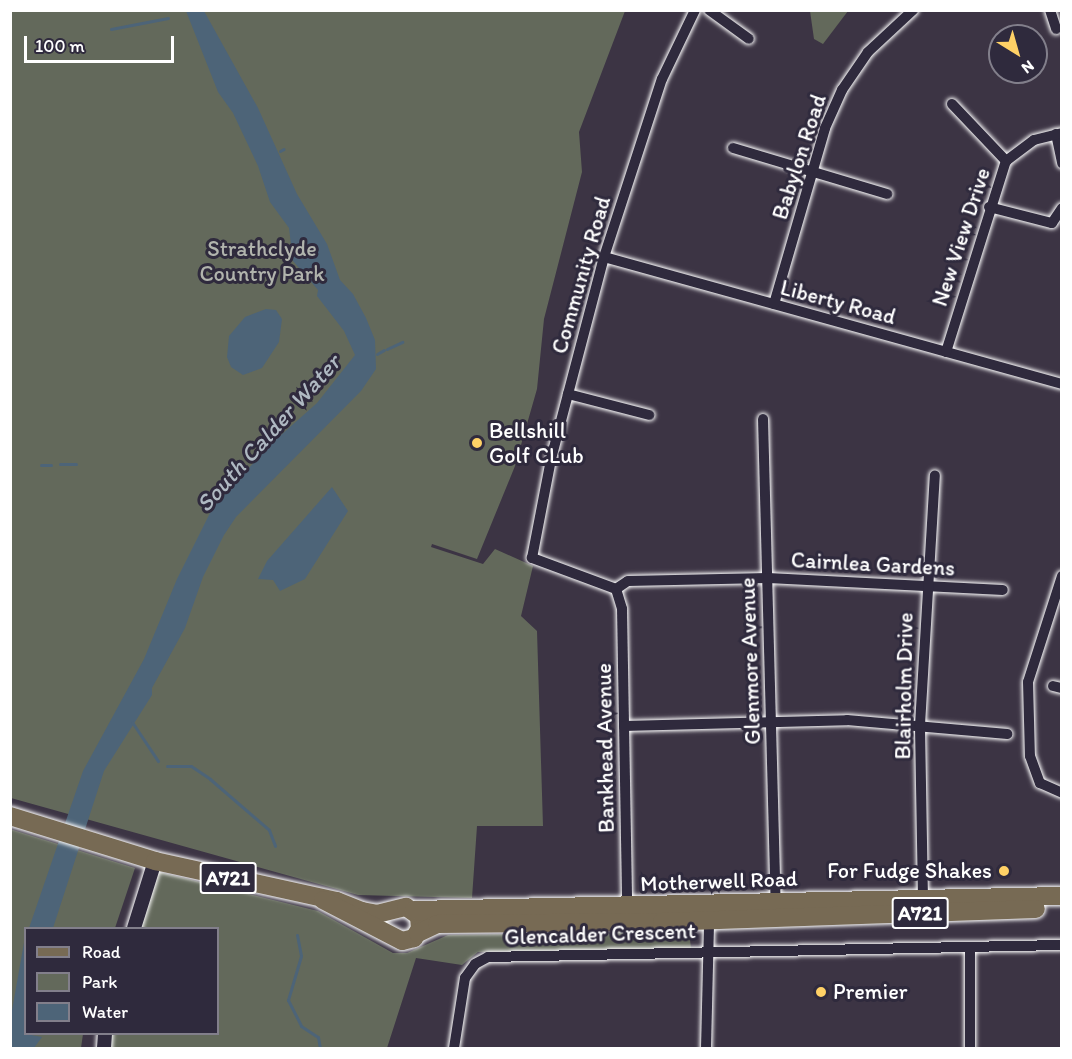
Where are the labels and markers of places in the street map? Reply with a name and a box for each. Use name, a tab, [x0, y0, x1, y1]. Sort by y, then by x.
place label: Bellshill Golf CLub	[489, 417, 584, 469]
marker: Bellshill Golf CLub	[470, 436, 484, 450]
place label: For Fudge Shakes	[827, 858, 992, 884]
marker: For Fudge Shakes	[997, 864, 1011, 878]
place label: Premier	[833, 979, 907, 1005]
marker: Premier	[814, 985, 828, 999]

